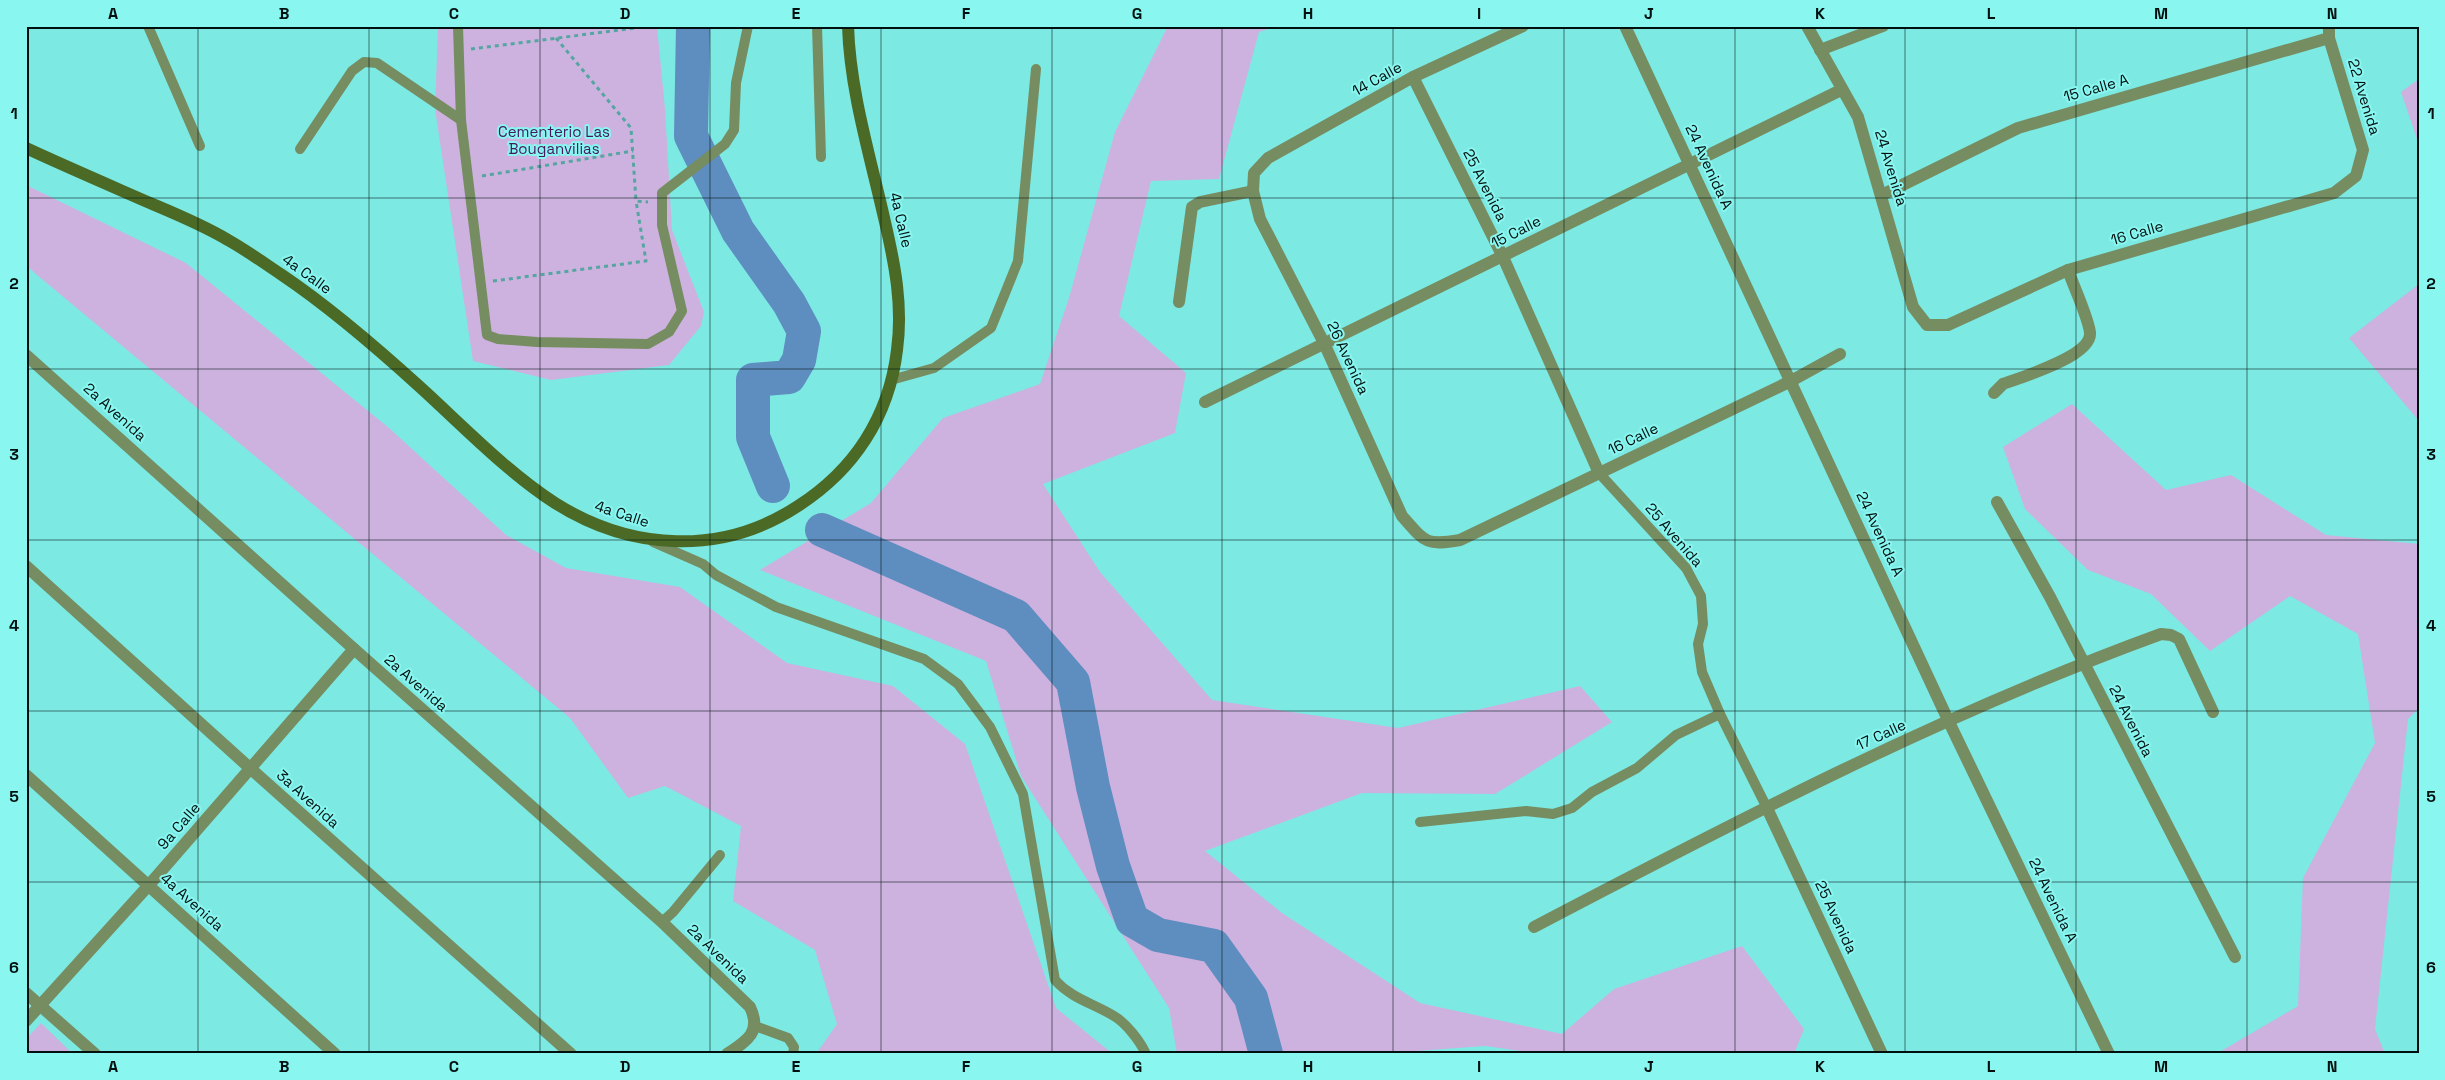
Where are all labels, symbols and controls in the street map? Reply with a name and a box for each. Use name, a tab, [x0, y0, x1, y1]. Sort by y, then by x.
text: A	[108, 3, 118, 24]
text: B	[279, 3, 289, 24]
text: C	[449, 3, 459, 24]
text: D	[620, 3, 630, 24]
text: E	[792, 3, 801, 24]
text: F	[962, 3, 971, 24]
text: G	[1132, 3, 1142, 24]
text: H	[1303, 3, 1313, 24]
text: I	[1477, 3, 1481, 24]
text: J	[1644, 3, 1654, 24]
text: K	[1815, 3, 1825, 24]
text: L	[1987, 3, 1996, 24]
text: M	[2154, 3, 2168, 24]
text: N	[2327, 3, 2337, 24]
street label: 22 Avenida	[2344, 56, 2385, 138]
street label: 14 Calle	[1349, 57, 1405, 100]
street label: 15 Calle A	[2061, 69, 2131, 106]
text: 1	[10, 103, 18, 124]
text: 1	[2427, 103, 2435, 124]
street label: 24 Avenida A	[1681, 121, 1738, 213]
park label: Cementerio Las Bouganvilias	[498, 122, 610, 158]
street label: 24 Avenida	[1871, 127, 1912, 209]
street label: 25 Avenida	[1459, 145, 1512, 224]
street label: 4a Calle	[886, 190, 917, 250]
street label: 15 Calle	[1488, 211, 1544, 252]
street label: 16 Calle	[2108, 216, 2165, 249]
street label: 4a Calle	[279, 249, 336, 298]
text: 2	[9, 273, 19, 294]
text: 2	[2426, 273, 2436, 294]
street label: 26 Avenida	[1323, 318, 1374, 398]
street label: 2a Avenida	[80, 378, 151, 445]
street label: 16 Calle	[1604, 418, 1661, 459]
text: 3	[9, 444, 19, 465]
text: 3	[2426, 444, 2436, 465]
street label: 24 Avenida A	[1852, 488, 1909, 580]
street label: 4a Calle	[592, 496, 652, 531]
street label: 25 Avenida	[1641, 499, 1708, 571]
text: 4	[9, 615, 19, 636]
text: 4	[2426, 615, 2436, 636]
street label: 2a Avenida	[381, 650, 452, 716]
street label: 24 Avenida	[2105, 681, 2158, 760]
street label: 17 Calle	[1853, 715, 1909, 754]
street label: 3a Avenida	[273, 765, 344, 832]
text: 5	[9, 786, 19, 807]
text: 5	[2426, 786, 2436, 807]
street label: 9a Calle	[153, 798, 204, 853]
street label: 24 Avenida A	[2025, 854, 2082, 946]
street label: 4a Avenida	[157, 868, 228, 935]
street label: 25 Avenida	[1811, 877, 1862, 957]
street label: 2a Avenida	[684, 920, 753, 988]
text: 6	[9, 957, 19, 978]
text: 6	[2426, 957, 2436, 978]
text: A	[108, 1056, 118, 1077]
text: B	[279, 1056, 289, 1077]
text: C	[449, 1056, 459, 1077]
text: D	[620, 1056, 630, 1077]
text: E	[792, 1056, 801, 1077]
text: F	[962, 1056, 971, 1077]
text: G	[1132, 1056, 1142, 1077]
text: H	[1303, 1056, 1313, 1077]
text: I	[1477, 1056, 1481, 1077]
text: J	[1644, 1056, 1654, 1077]
text: K	[1815, 1056, 1825, 1077]
text: L	[1987, 1056, 1996, 1077]
text: M	[2154, 1056, 2168, 1077]
text: N	[2327, 1056, 2337, 1077]

